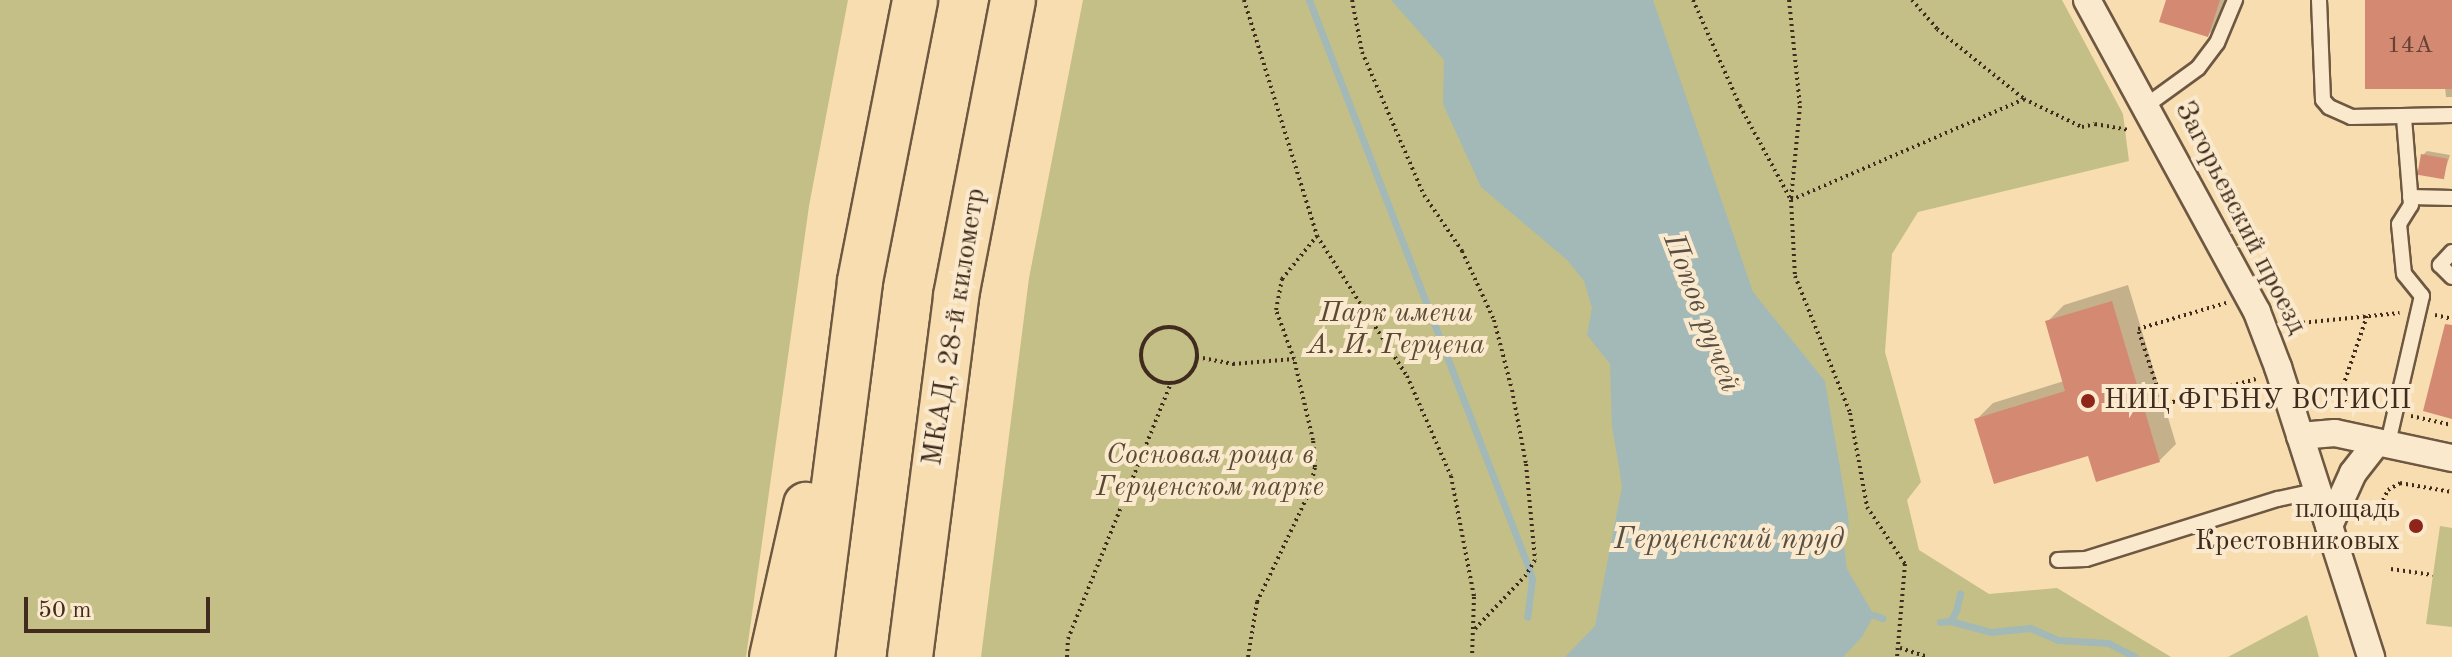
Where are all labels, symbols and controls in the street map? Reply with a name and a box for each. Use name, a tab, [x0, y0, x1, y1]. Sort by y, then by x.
house number: 14А	[2387, 33, 2433, 61]
street label: Загорьевский проезд	[2167, 96, 2313, 340]
street label: МКАД, 28-й километр	[916, 186, 994, 468]
water label: Попов ручей	[1654, 229, 1748, 397]
park label: Парк имени А. И. Герцена	[1307, 297, 1485, 363]
place label: НИЦ ФГБНУ ВСТИСП	[2104, 384, 2411, 418]
marker: НИЦ ФГБНУ ВСТИСП	[2079, 392, 2097, 410]
park label: Сосновая роща в Герценском парке	[1096, 439, 1324, 505]
place label: площадь Крестовниковых	[2195, 493, 2400, 559]
marker: площадь Крестовниковых	[2407, 517, 2425, 535]
water label: Герценский пруд	[1614, 522, 1844, 558]
scale bar	[28, 581, 214, 631]
text: 50 m	[38, 599, 92, 623]

